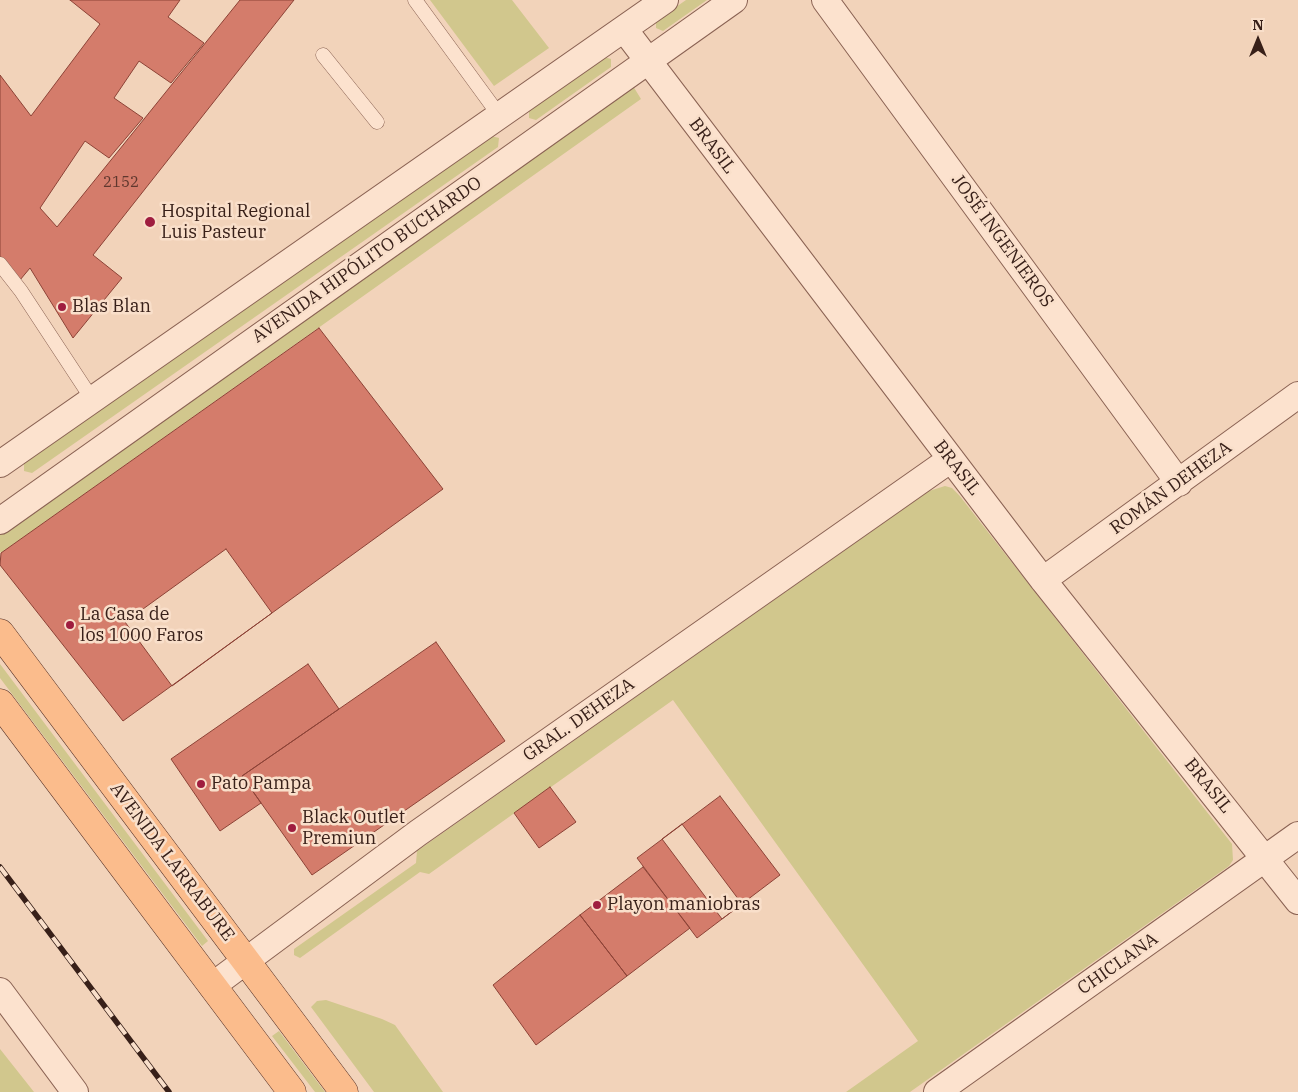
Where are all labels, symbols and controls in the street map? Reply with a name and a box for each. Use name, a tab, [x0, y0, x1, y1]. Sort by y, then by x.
north arrow	[1233, 15, 1283, 65]
text: N	[1252, 16, 1264, 34]
street label: BRASIL	[684, 114, 740, 178]
street label: JOSÉ INGENIEROS	[946, 170, 1058, 312]
street label: AVENIDA HIPÓLITO BUCHARDO	[248, 172, 486, 348]
house number: 2152	[103, 174, 139, 192]
place label: Hospital Regional Luis Pasteur	[161, 201, 310, 243]
marker: Hospital Regional Luis Pasteur	[143, 215, 157, 229]
place label: Blas Blan	[72, 296, 151, 318]
marker: Blas Blan	[56, 301, 68, 313]
street label: BRASIL	[929, 436, 985, 500]
street label: ROMÁN DEHEZA	[1106, 437, 1236, 539]
place label: La Casa de los 1000 Faros	[80, 604, 203, 646]
marker: La Casa de los 1000 Faros	[64, 619, 76, 631]
street label: GRAL. DEHEZA	[519, 674, 639, 766]
street label: BRASIL	[1179, 754, 1237, 818]
place label: Pato Pampa	[211, 773, 311, 795]
marker: Pato Pampa	[195, 778, 207, 790]
street label: AVENIDA LARRABURE	[105, 779, 239, 945]
place label: Black Outlet Premiun	[302, 807, 405, 850]
marker: Black Outlet Premiun	[286, 822, 298, 834]
place label: Playon maniobras	[607, 894, 760, 916]
marker: Playon maniobras	[591, 899, 603, 911]
street label: CHICLANA	[1074, 928, 1162, 1000]

